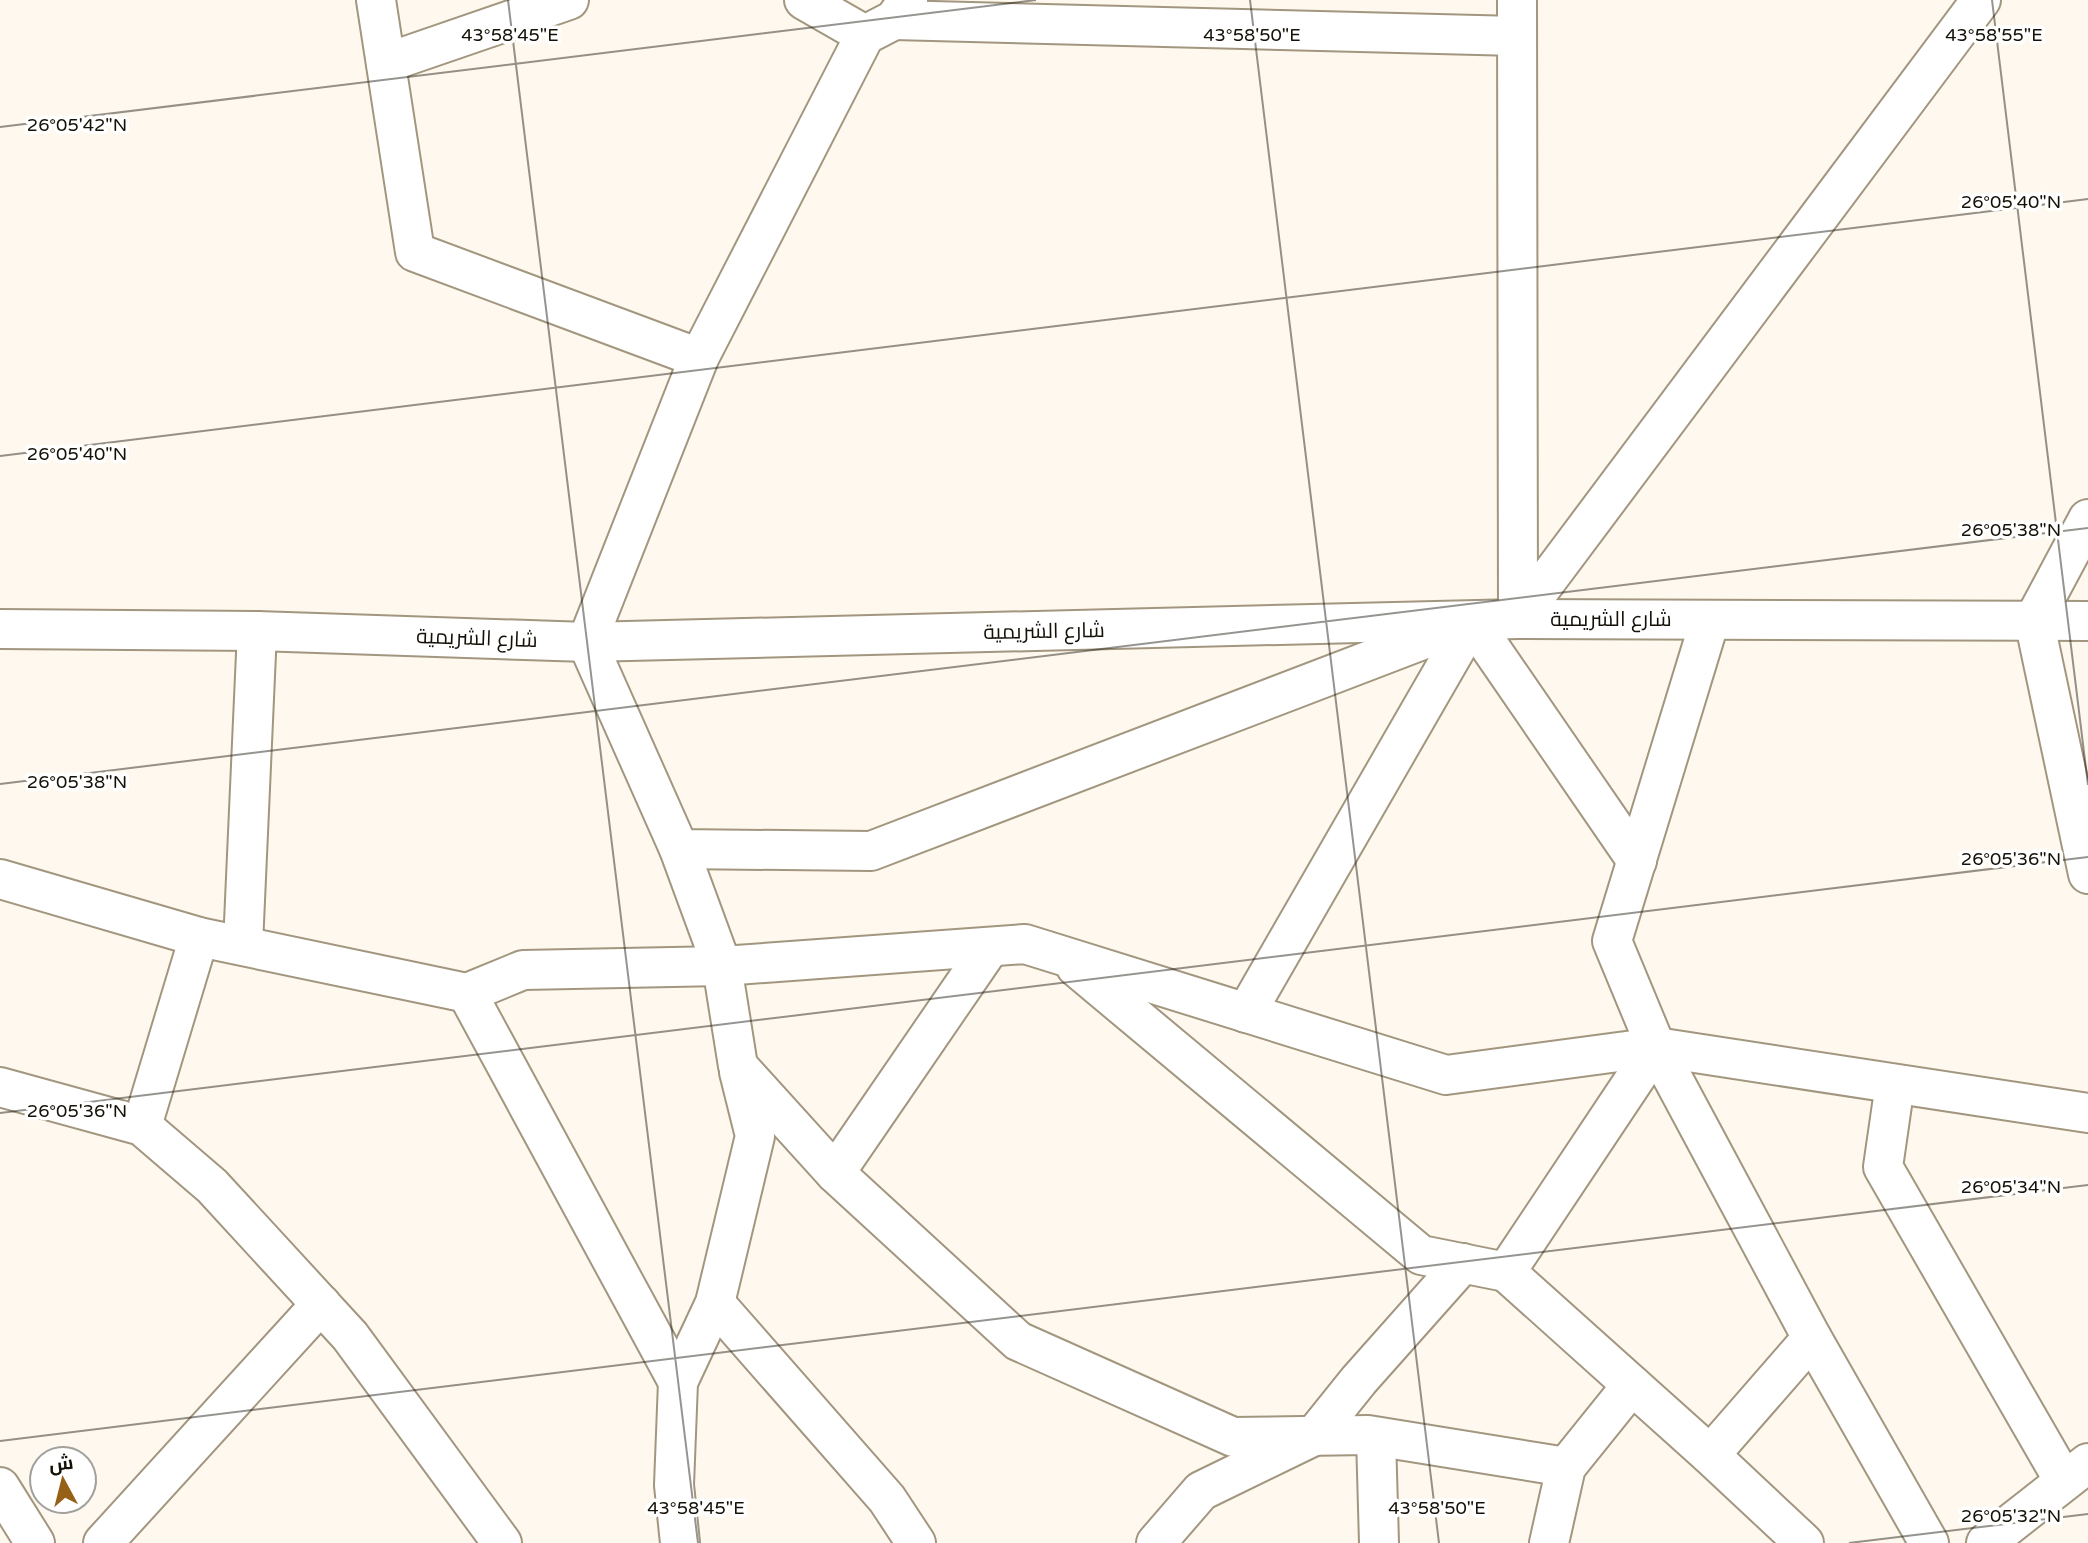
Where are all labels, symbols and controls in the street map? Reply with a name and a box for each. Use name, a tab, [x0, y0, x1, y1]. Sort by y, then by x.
text: 43°58'45"E	[461, 24, 559, 46]
text: 43°58'50"E	[1203, 24, 1301, 46]
text: 43°58'55"E	[1945, 24, 2043, 46]
text: 26°05'42"N	[27, 114, 127, 136]
text: 26°05'40"N	[1961, 191, 2061, 213]
text: 26°05'40"N	[27, 443, 127, 465]
text: 26°05'38"N	[1961, 519, 2061, 541]
street label: شارع الشريمية	[1550, 607, 1672, 633]
street label: شارع الشريمية	[983, 618, 1105, 646]
street label: شارع الشريمية	[416, 624, 538, 654]
text: 26°05'38"N	[27, 771, 127, 793]
text: 26°05'36"N	[1961, 848, 2061, 870]
text: 26°05'36"N	[27, 1100, 127, 1122]
text: 26°05'34"N	[1961, 1176, 2061, 1198]
north arrow	[28, 1445, 98, 1515]
text: ش	[48, 1452, 74, 1477]
text: 43°58'45"E	[647, 1497, 745, 1519]
text: 43°58'50"E	[1388, 1497, 1486, 1519]
text: 26°05'32"N	[1961, 1505, 2061, 1527]

